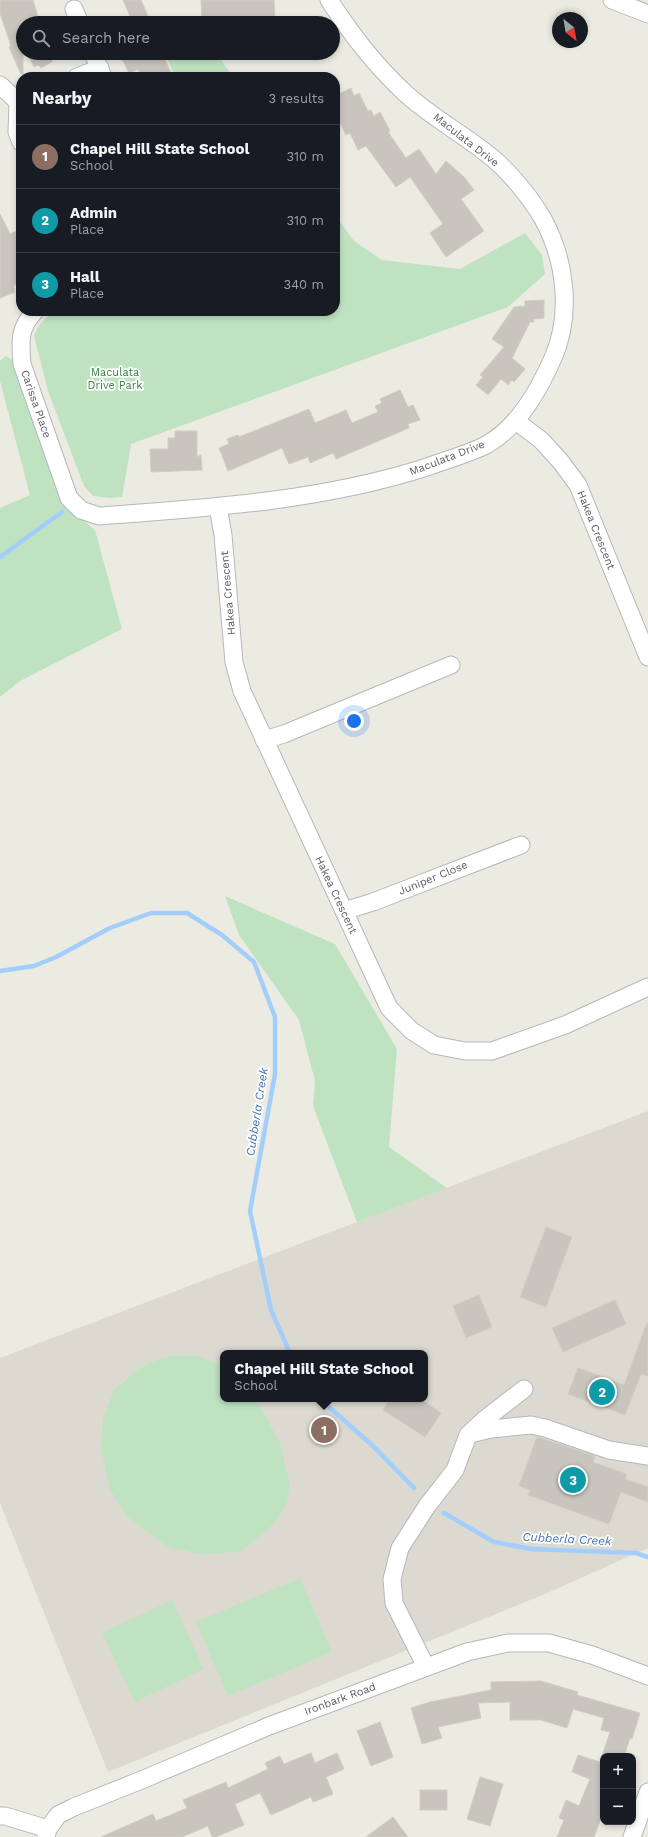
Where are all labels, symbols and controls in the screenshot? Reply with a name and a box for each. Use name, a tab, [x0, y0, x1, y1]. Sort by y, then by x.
north arrow	[552, 12, 588, 48]
search box	[16, 16, 340, 60]
icon: search	[30, 27, 52, 49]
text: Search here	[62, 29, 150, 47]
text: Nearby	[32, 88, 91, 108]
text: 3 results	[269, 91, 324, 106]
street label: Maculata Drive	[431, 110, 501, 170]
text: Chapel Hill State School	[70, 140, 249, 158]
text: 1	[42, 149, 48, 164]
text: 310 m	[286, 149, 324, 164]
text: School	[70, 158, 113, 173]
text: Admin	[70, 204, 117, 222]
text: 2	[41, 213, 49, 228]
text: 310 m	[286, 213, 324, 228]
text: Place	[70, 222, 104, 237]
text: Hall	[70, 268, 100, 286]
text: 3	[41, 277, 49, 292]
text: 340 m	[284, 277, 324, 292]
text: Place	[70, 286, 104, 301]
park label: Maculata Drive Park	[88, 366, 142, 392]
street label: Carissa Place	[18, 368, 54, 440]
street label: Maculata Drive	[408, 438, 486, 478]
street label: Hakea Crescent	[574, 489, 618, 572]
street label: Hakea Crescent	[218, 550, 238, 636]
your location	[344, 711, 364, 731]
street label: Hakea Crescent	[312, 854, 360, 936]
street label: Juniper Close	[396, 858, 470, 898]
water label: Cubberla Creek	[243, 1066, 271, 1157]
popup	[220, 1350, 428, 1402]
text: Chapel Hill State School	[234, 1360, 414, 1378]
pin: 2	[589, 1377, 615, 1407]
text: School	[234, 1378, 278, 1393]
pin: 1	[311, 1415, 337, 1445]
pin: 3	[560, 1465, 586, 1495]
water label: Cubberla Creek	[522, 1530, 612, 1548]
street label: Ironbark Road	[302, 1680, 378, 1718]
map controls	[600, 1753, 636, 1825]
button: +	[600, 1753, 636, 1789]
button: −	[600, 1789, 636, 1825]

